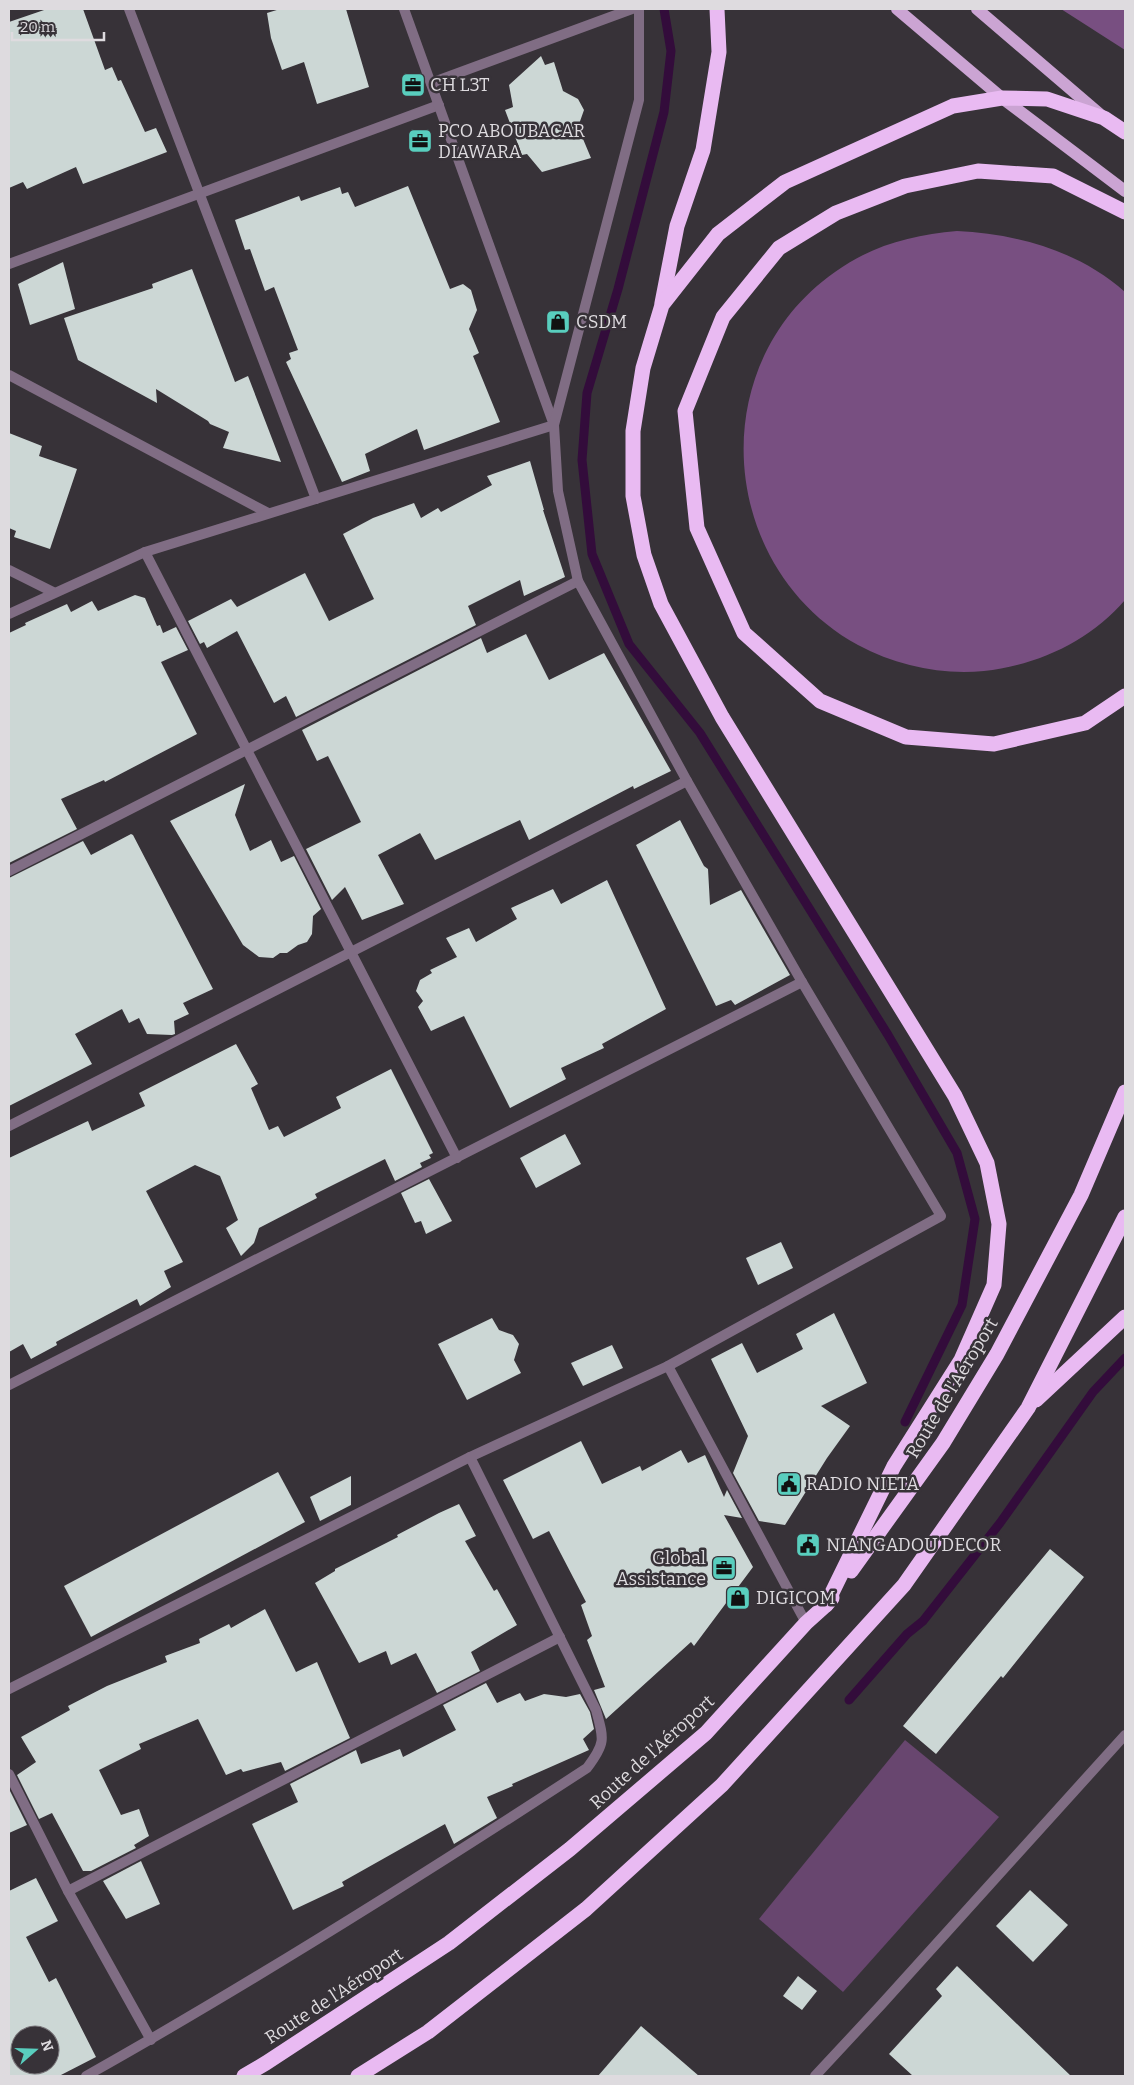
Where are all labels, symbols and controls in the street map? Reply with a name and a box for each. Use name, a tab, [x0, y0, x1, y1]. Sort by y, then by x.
scale bar	[12, 10, 105, 42]
text: 20 m	[20, 18, 56, 36]
office icon: CH L3T	[400, 72, 426, 98]
place label: CH L3T	[430, 74, 490, 96]
place label: PCO ABOUBACAR DIAWARA	[438, 120, 585, 163]
office icon: PCO ABOUBACAR DIAWARA	[407, 128, 433, 154]
shop icon: CSDM	[545, 309, 571, 335]
place label: CSDM	[576, 311, 627, 333]
street label: Route de l'Aéroport	[901, 1313, 1003, 1462]
public building icon: RADIO NIETA	[776, 1471, 802, 1497]
place label: RADIO NIETA	[806, 1473, 919, 1495]
public building icon: NIANGADOU DECOR	[795, 1532, 821, 1558]
place label: NIANGADOU DECOR	[826, 1534, 1002, 1556]
place label: Global Assistance	[616, 1547, 706, 1590]
office icon: Global Assistance	[711, 1555, 737, 1581]
shop icon: DIGICOM	[725, 1585, 751, 1611]
place label: DIGICOM	[756, 1587, 835, 1609]
street label: Route de l'Aéroport	[585, 1690, 719, 1814]
street label: Route de l'Aéroport	[261, 1943, 407, 2049]
north arrow	[10, 2025, 60, 2075]
text: N	[37, 2038, 57, 2054]

